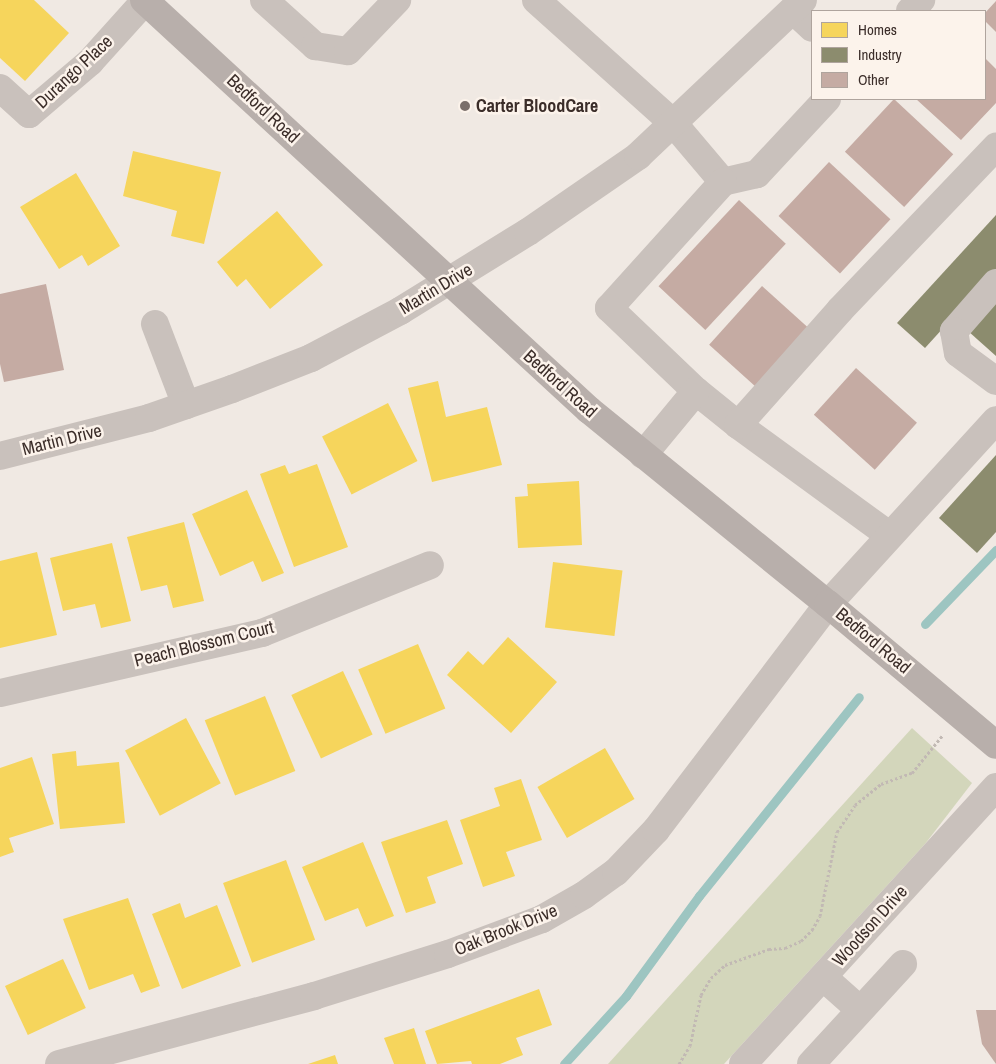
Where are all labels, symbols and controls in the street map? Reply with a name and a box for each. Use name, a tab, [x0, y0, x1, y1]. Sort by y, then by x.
legend	[811, 10, 986, 100]
text: Homes	[858, 19, 897, 40]
street label: Durango Place	[31, 31, 117, 113]
text: Industry	[858, 44, 902, 65]
text: Other	[858, 69, 889, 90]
street label: Bedford Road	[222, 70, 304, 148]
place label: Carter BloodCare	[476, 95, 598, 117]
marker: Carter BloodCare	[458, 99, 472, 113]
street label: Martin Drive	[396, 259, 476, 319]
street label: Bedford Road	[519, 346, 601, 422]
street label: Martin Drive	[20, 420, 104, 460]
street label: Bedford Road	[831, 603, 915, 679]
street label: Peach Blossom Court	[132, 616, 276, 672]
street label: Woodson Drive	[828, 881, 912, 971]
street label: Oak Brook Drive	[451, 900, 561, 960]

